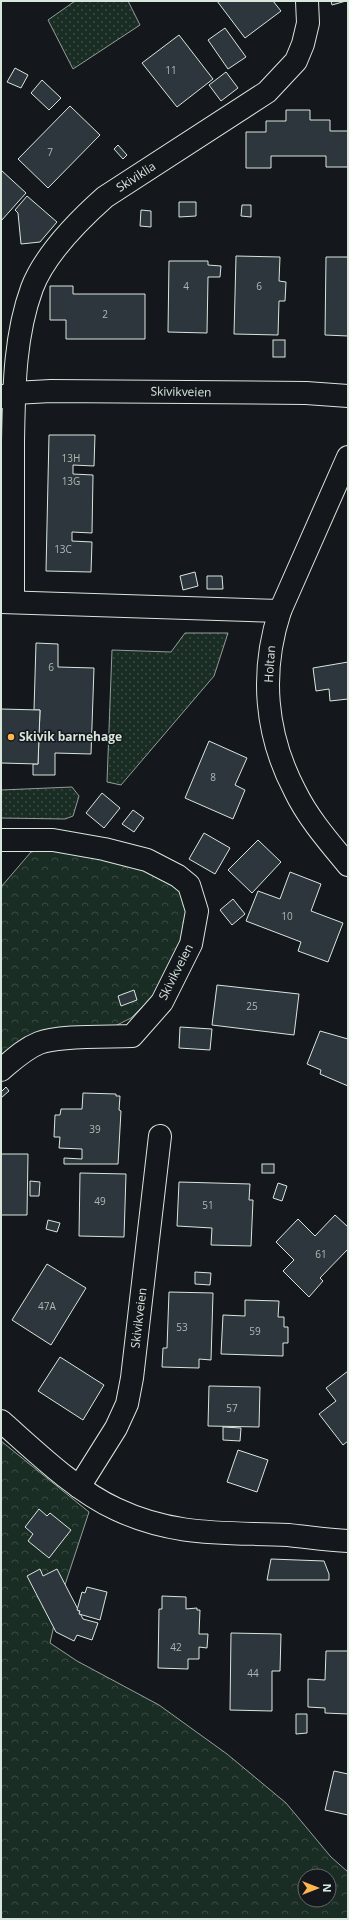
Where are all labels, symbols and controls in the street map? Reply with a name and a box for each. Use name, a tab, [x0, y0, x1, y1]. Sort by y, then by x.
house number: 11	[165, 63, 177, 77]
house number: 7	[47, 145, 53, 159]
street label: Skiviklia	[113, 157, 159, 196]
house number: 4	[183, 279, 189, 293]
house number: 6	[256, 279, 262, 293]
house number: 2	[102, 307, 108, 321]
street label: Skivikveien	[150, 382, 212, 401]
house number: 13H	[62, 451, 80, 465]
house number: 13G	[62, 474, 80, 488]
house number: 13C	[54, 542, 72, 556]
street label: Holtan	[260, 645, 279, 683]
house number: 6	[48, 660, 54, 674]
place label: Skivik barnehage	[19, 728, 122, 745]
marker: Skivik barnehage	[6, 732, 16, 742]
house number: 8	[210, 770, 216, 784]
house number: 10	[281, 909, 293, 923]
street label: Skivikveien	[154, 941, 197, 1003]
house number: 25	[246, 999, 258, 1013]
house number: 39	[89, 1122, 101, 1136]
house number: 49	[94, 1194, 106, 1208]
house number: 51	[202, 1198, 214, 1212]
house number: 61	[315, 1247, 327, 1261]
street label: Skivikveien	[126, 1287, 151, 1349]
house number: 47A	[38, 1299, 57, 1313]
house number: 53	[176, 1320, 188, 1334]
house number: 59	[249, 1324, 261, 1338]
house number: 57	[226, 1401, 238, 1415]
house number: 42	[170, 1640, 182, 1654]
house number: 44	[247, 1666, 259, 1680]
north arrow	[297, 1868, 337, 1908]
text: N	[320, 1884, 335, 1892]

